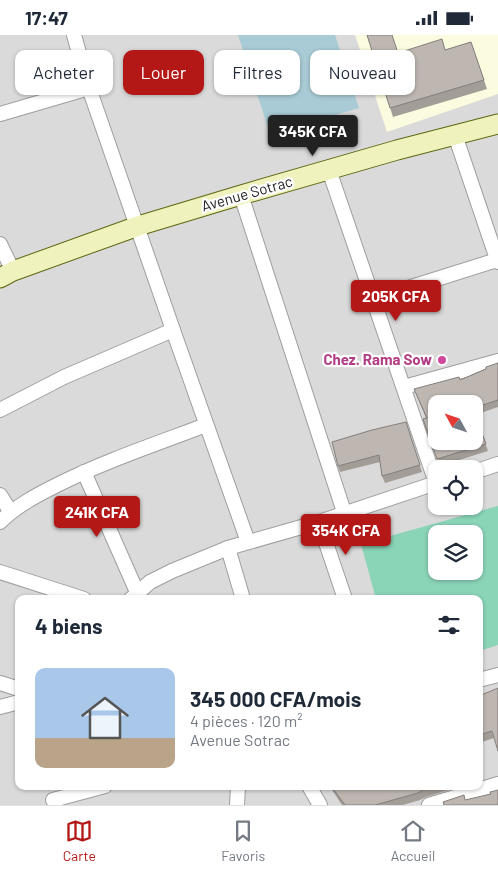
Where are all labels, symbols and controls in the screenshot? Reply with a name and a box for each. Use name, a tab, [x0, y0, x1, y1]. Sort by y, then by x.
text: 17:47	[25, 6, 68, 29]
chip: Acheter	[15, 50, 113, 95]
chip: Louer	[123, 50, 204, 95]
chip: Filtres	[214, 50, 300, 95]
chip: Nouveau	[310, 50, 415, 95]
pin: 345K CFA	[261, 115, 365, 157]
text: 345K CFA	[279, 121, 347, 140]
street label: Avenue Sotrac	[199, 171, 295, 215]
pin: 205K CFA	[344, 279, 448, 322]
text: 205K CFA	[362, 286, 430, 305]
place label: Chez. Rama Sow	[323, 350, 432, 368]
marker: Chez. Rama Sow	[436, 354, 448, 366]
north arrow	[428, 395, 482, 450]
map controls	[428, 395, 483, 580]
button: locate	[428, 460, 483, 515]
pin: 241K CFA	[45, 495, 149, 538]
text: 241K CFA	[65, 502, 129, 521]
pin: 354K CFA	[294, 513, 398, 556]
text: 354K CFA	[312, 520, 380, 539]
button: layers	[428, 525, 483, 580]
icon: filters	[435, 611, 463, 639]
text: 4 biens	[35, 613, 103, 638]
text: 345 000 CFA/mois	[190, 686, 361, 711]
icon: home	[75, 688, 135, 748]
text: 4 pièces · 120 m²	[190, 711, 302, 730]
text: Avenue Sotrac	[190, 730, 290, 749]
tab: Carte	[63, 817, 96, 864]
tab: Favoris	[221, 817, 265, 864]
tab: Accueil	[391, 817, 435, 864]

